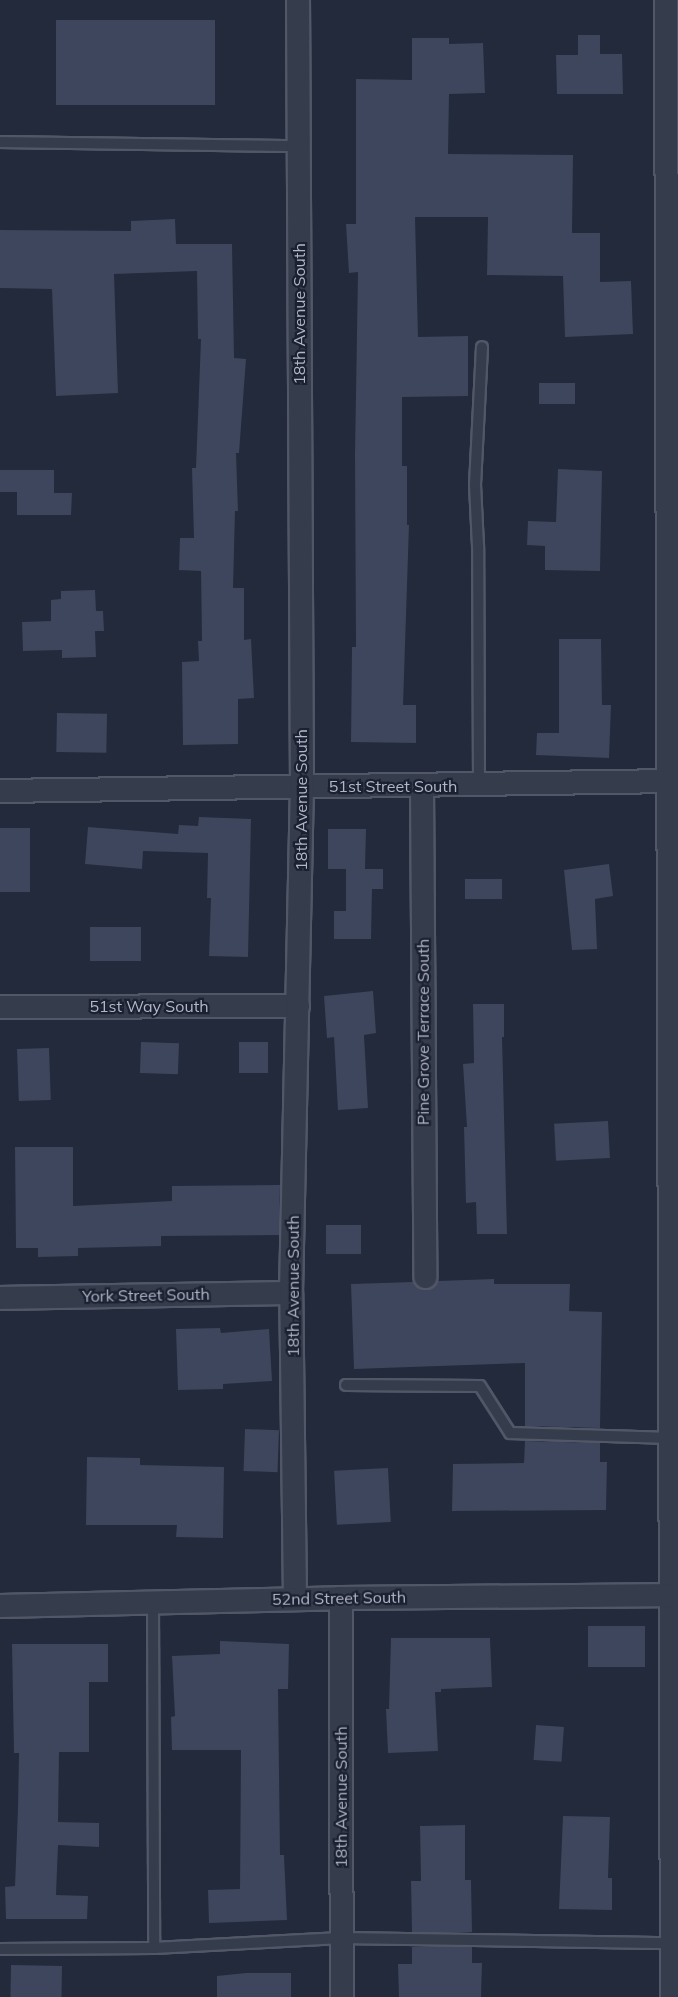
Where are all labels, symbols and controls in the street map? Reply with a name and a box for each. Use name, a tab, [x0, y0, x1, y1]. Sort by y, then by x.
street label: 18th Avenue South	[289, 243, 309, 385]
street label: 18th Avenue South	[291, 729, 311, 871]
street label: 51st Street South	[329, 776, 457, 796]
street label: Pine Grove Terrace South	[413, 939, 433, 1125]
street label: 51st Way South	[89, 996, 209, 1016]
street label: 18th Avenue South	[283, 1215, 303, 1357]
street label: York Street South	[82, 1284, 210, 1306]
street label: 52nd Street South	[272, 1587, 406, 1609]
street label: 18th Avenue South	[331, 1726, 351, 1868]

